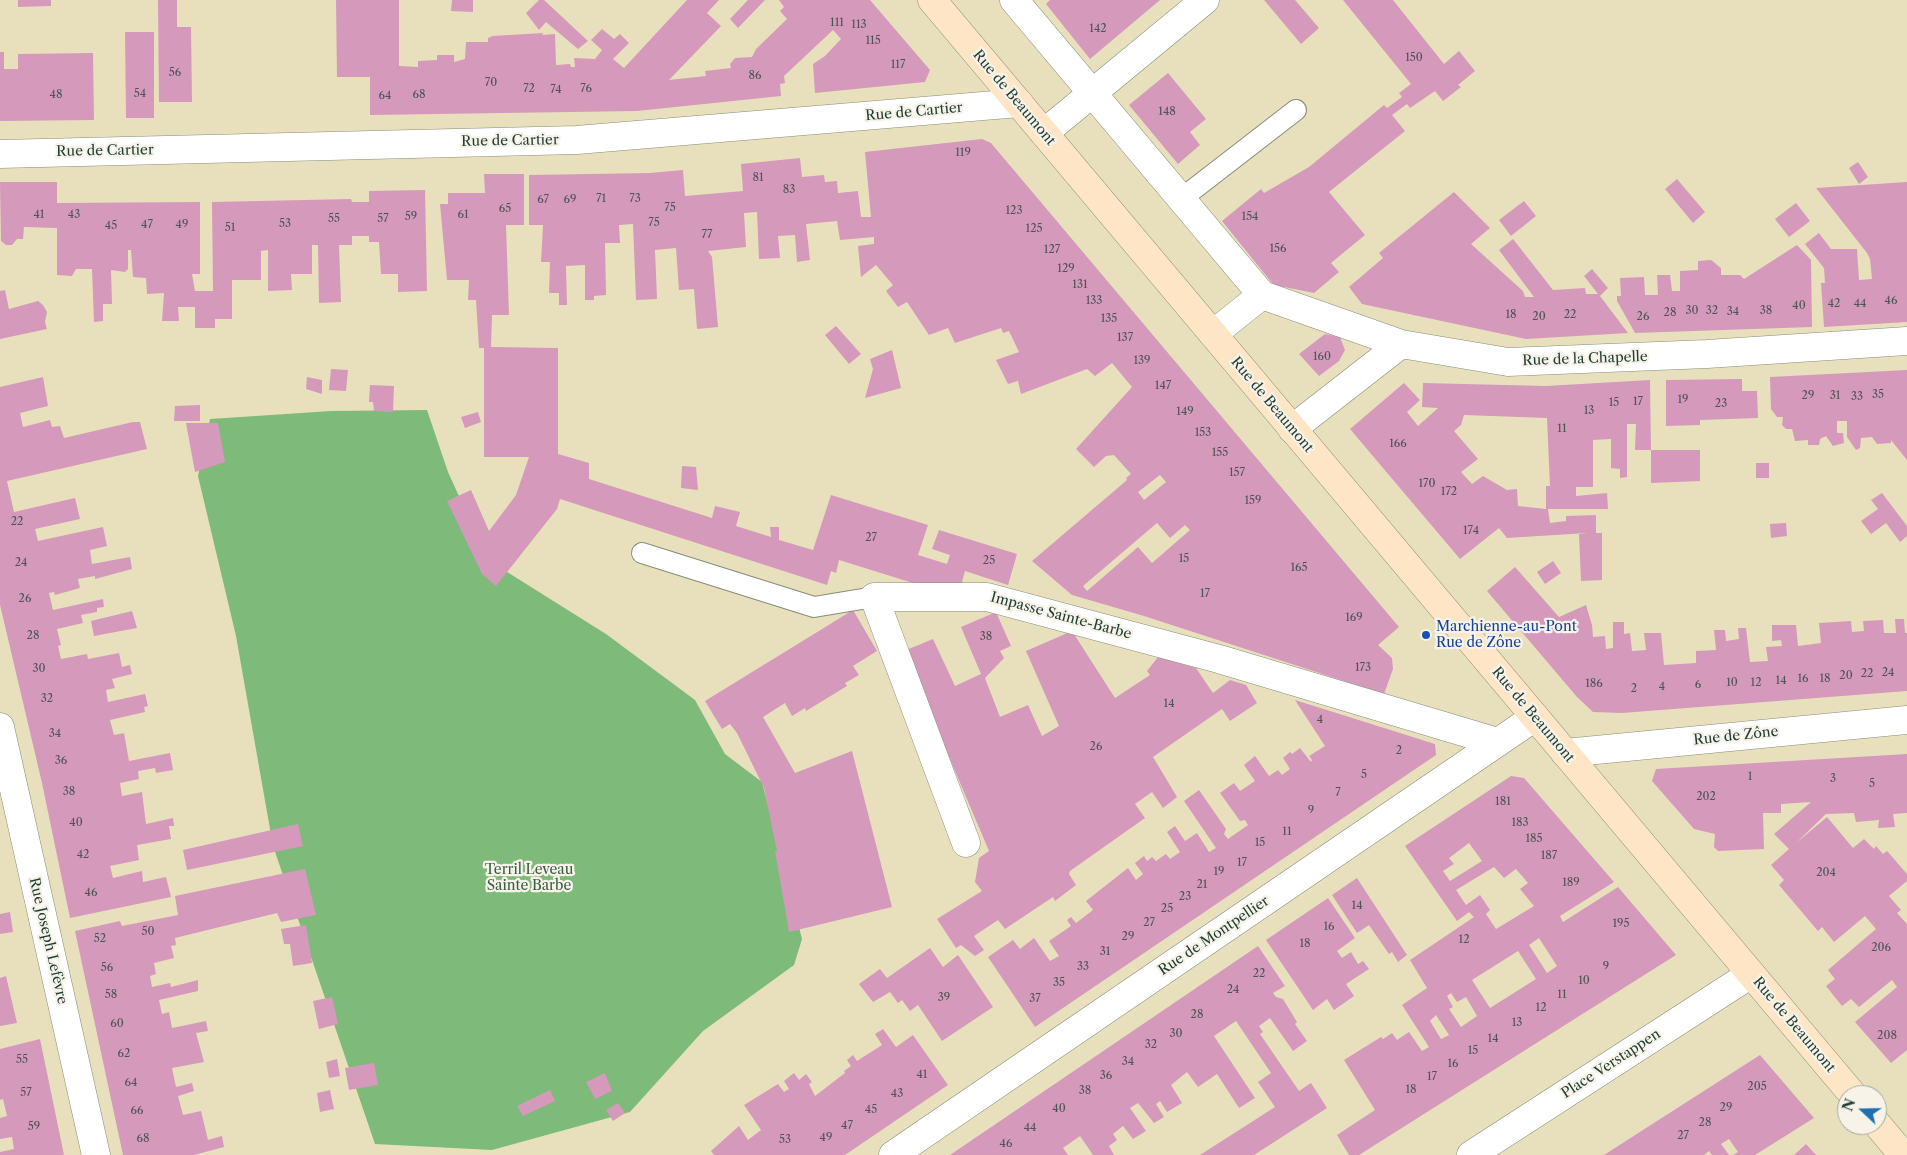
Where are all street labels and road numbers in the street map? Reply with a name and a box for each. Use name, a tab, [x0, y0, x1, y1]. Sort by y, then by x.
street label: Rue de Beaumont	[969, 47, 1059, 149]
street label: Rue de Cartier	[865, 99, 963, 125]
street label: Rue de Cartier	[461, 132, 559, 150]
street label: Rue de Cartier	[56, 142, 154, 160]
street label: Rue de la Chapelle	[1522, 348, 1648, 370]
street label: Rue de Beaumont	[1227, 354, 1317, 456]
street label: Impasse Sainte-Barbe	[989, 589, 1133, 643]
street label: Rue de Beaumont	[1488, 664, 1578, 766]
street label: Rue de Zône	[1693, 723, 1779, 749]
street label: Rue Joseph Lefèvre	[25, 876, 71, 1006]
street label: Rue de Montpellier	[1156, 893, 1272, 979]
street label: Rue de Beaumont	[1749, 974, 1839, 1076]
street label: Place Verstappen	[1558, 1026, 1664, 1102]

